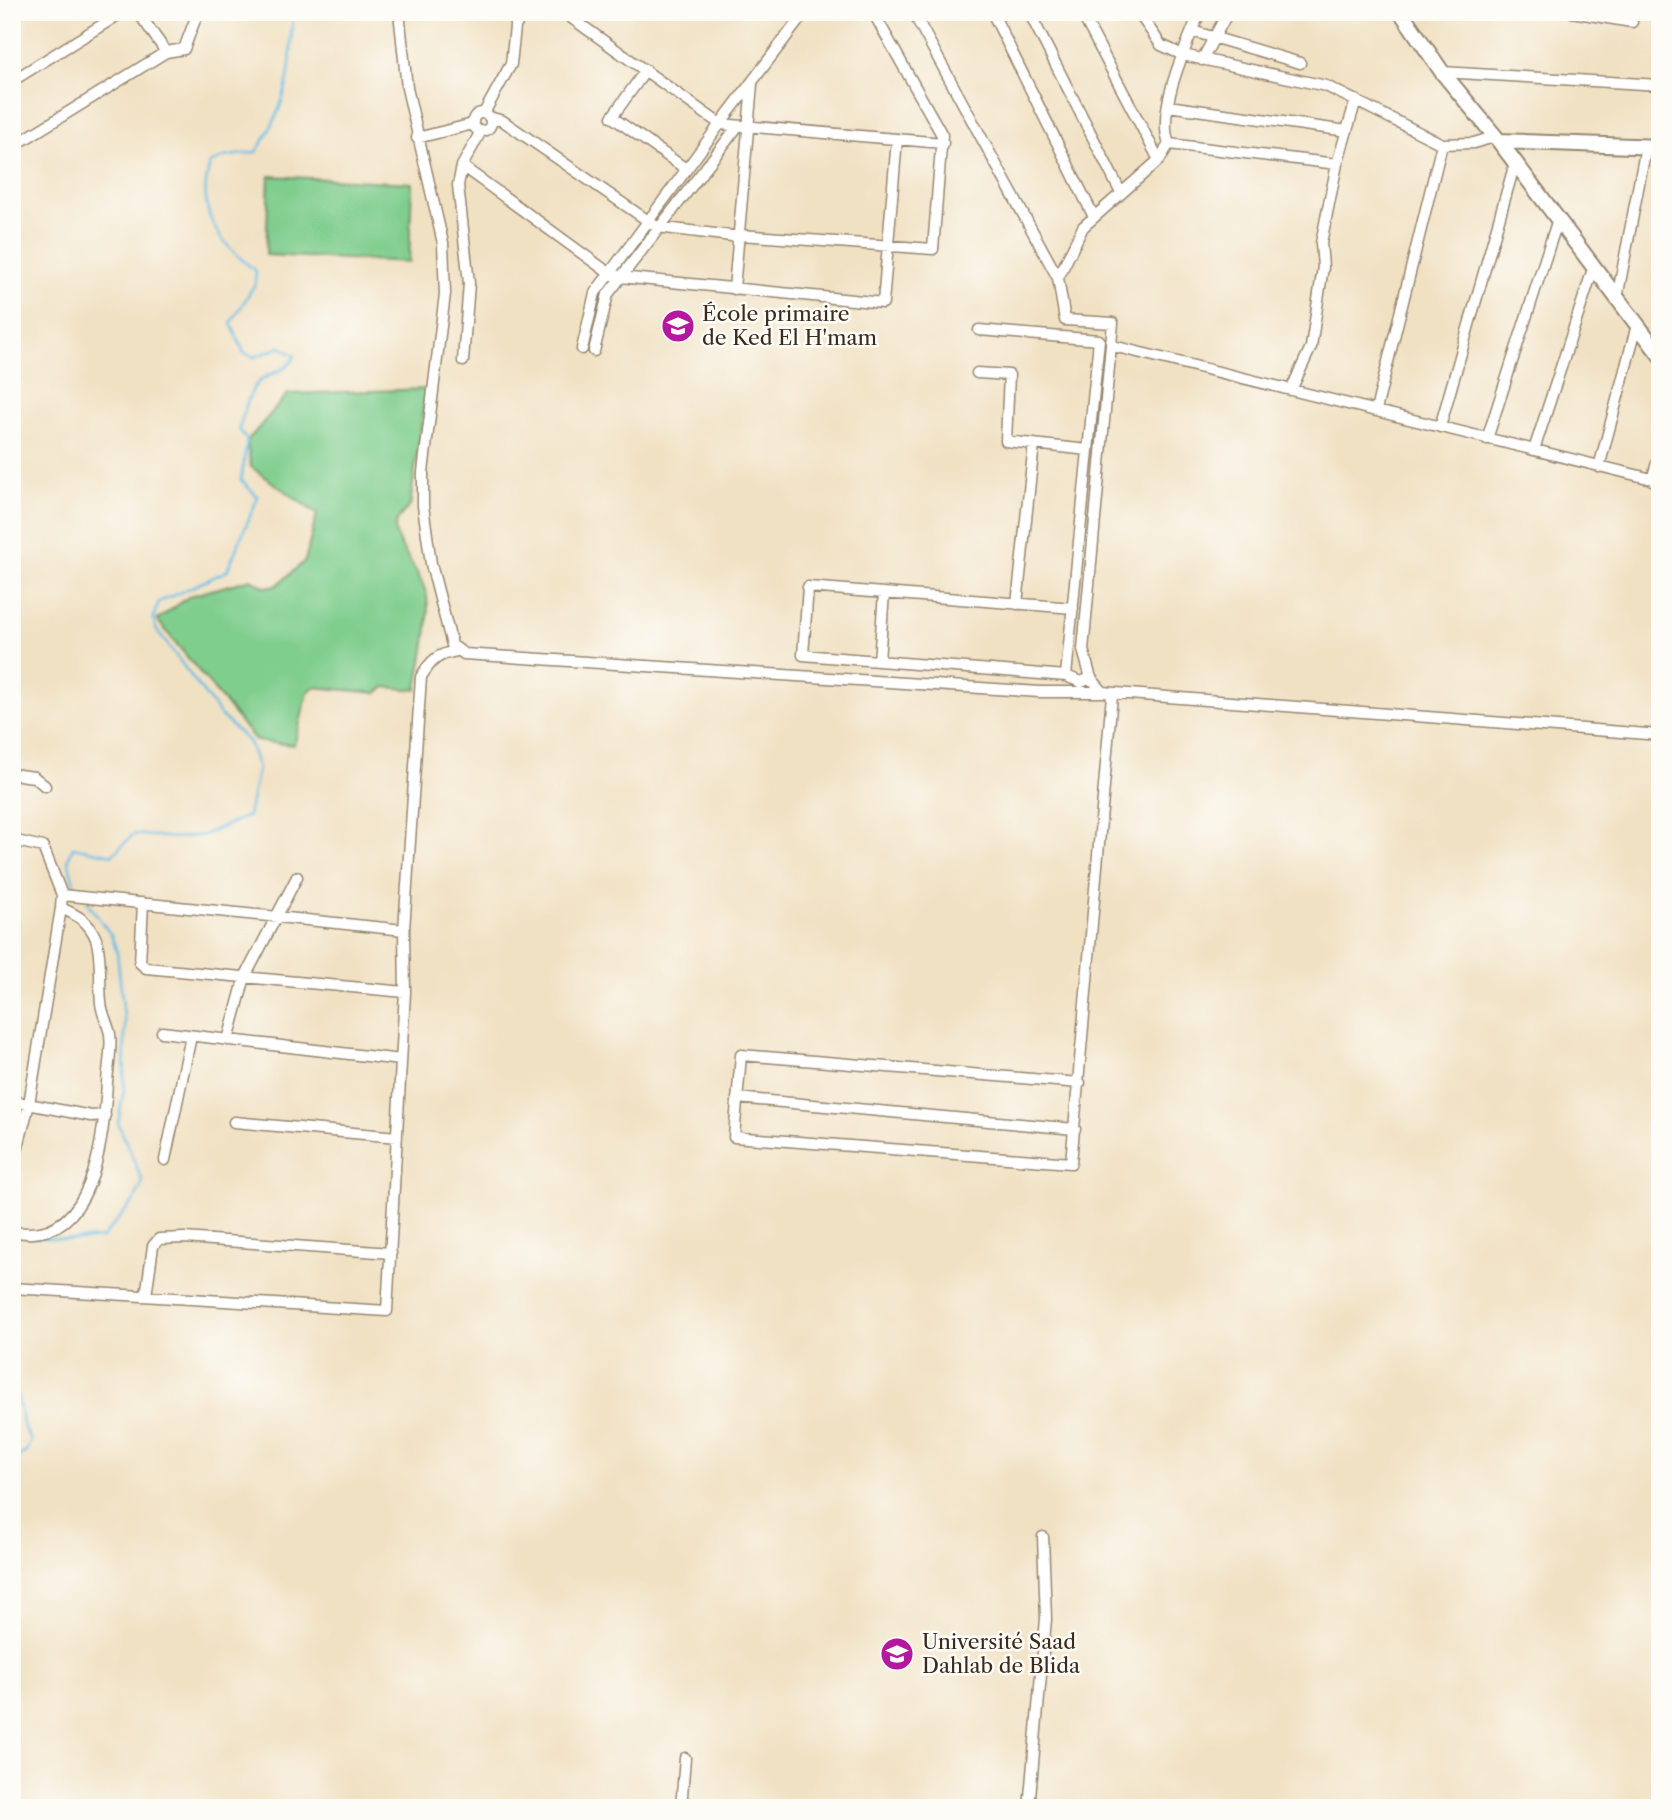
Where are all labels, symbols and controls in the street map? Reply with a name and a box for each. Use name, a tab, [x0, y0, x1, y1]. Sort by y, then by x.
place label: École primaire de Ked El H'mam	[702, 301, 878, 350]
school or university icon: École primaire de Ked El H'mam	[659, 307, 697, 345]
place label: Université Saad Dahlab de Blida	[922, 1629, 1081, 1678]
school or university icon: Université Saad Dahlab de Blida	[878, 1635, 916, 1673]

